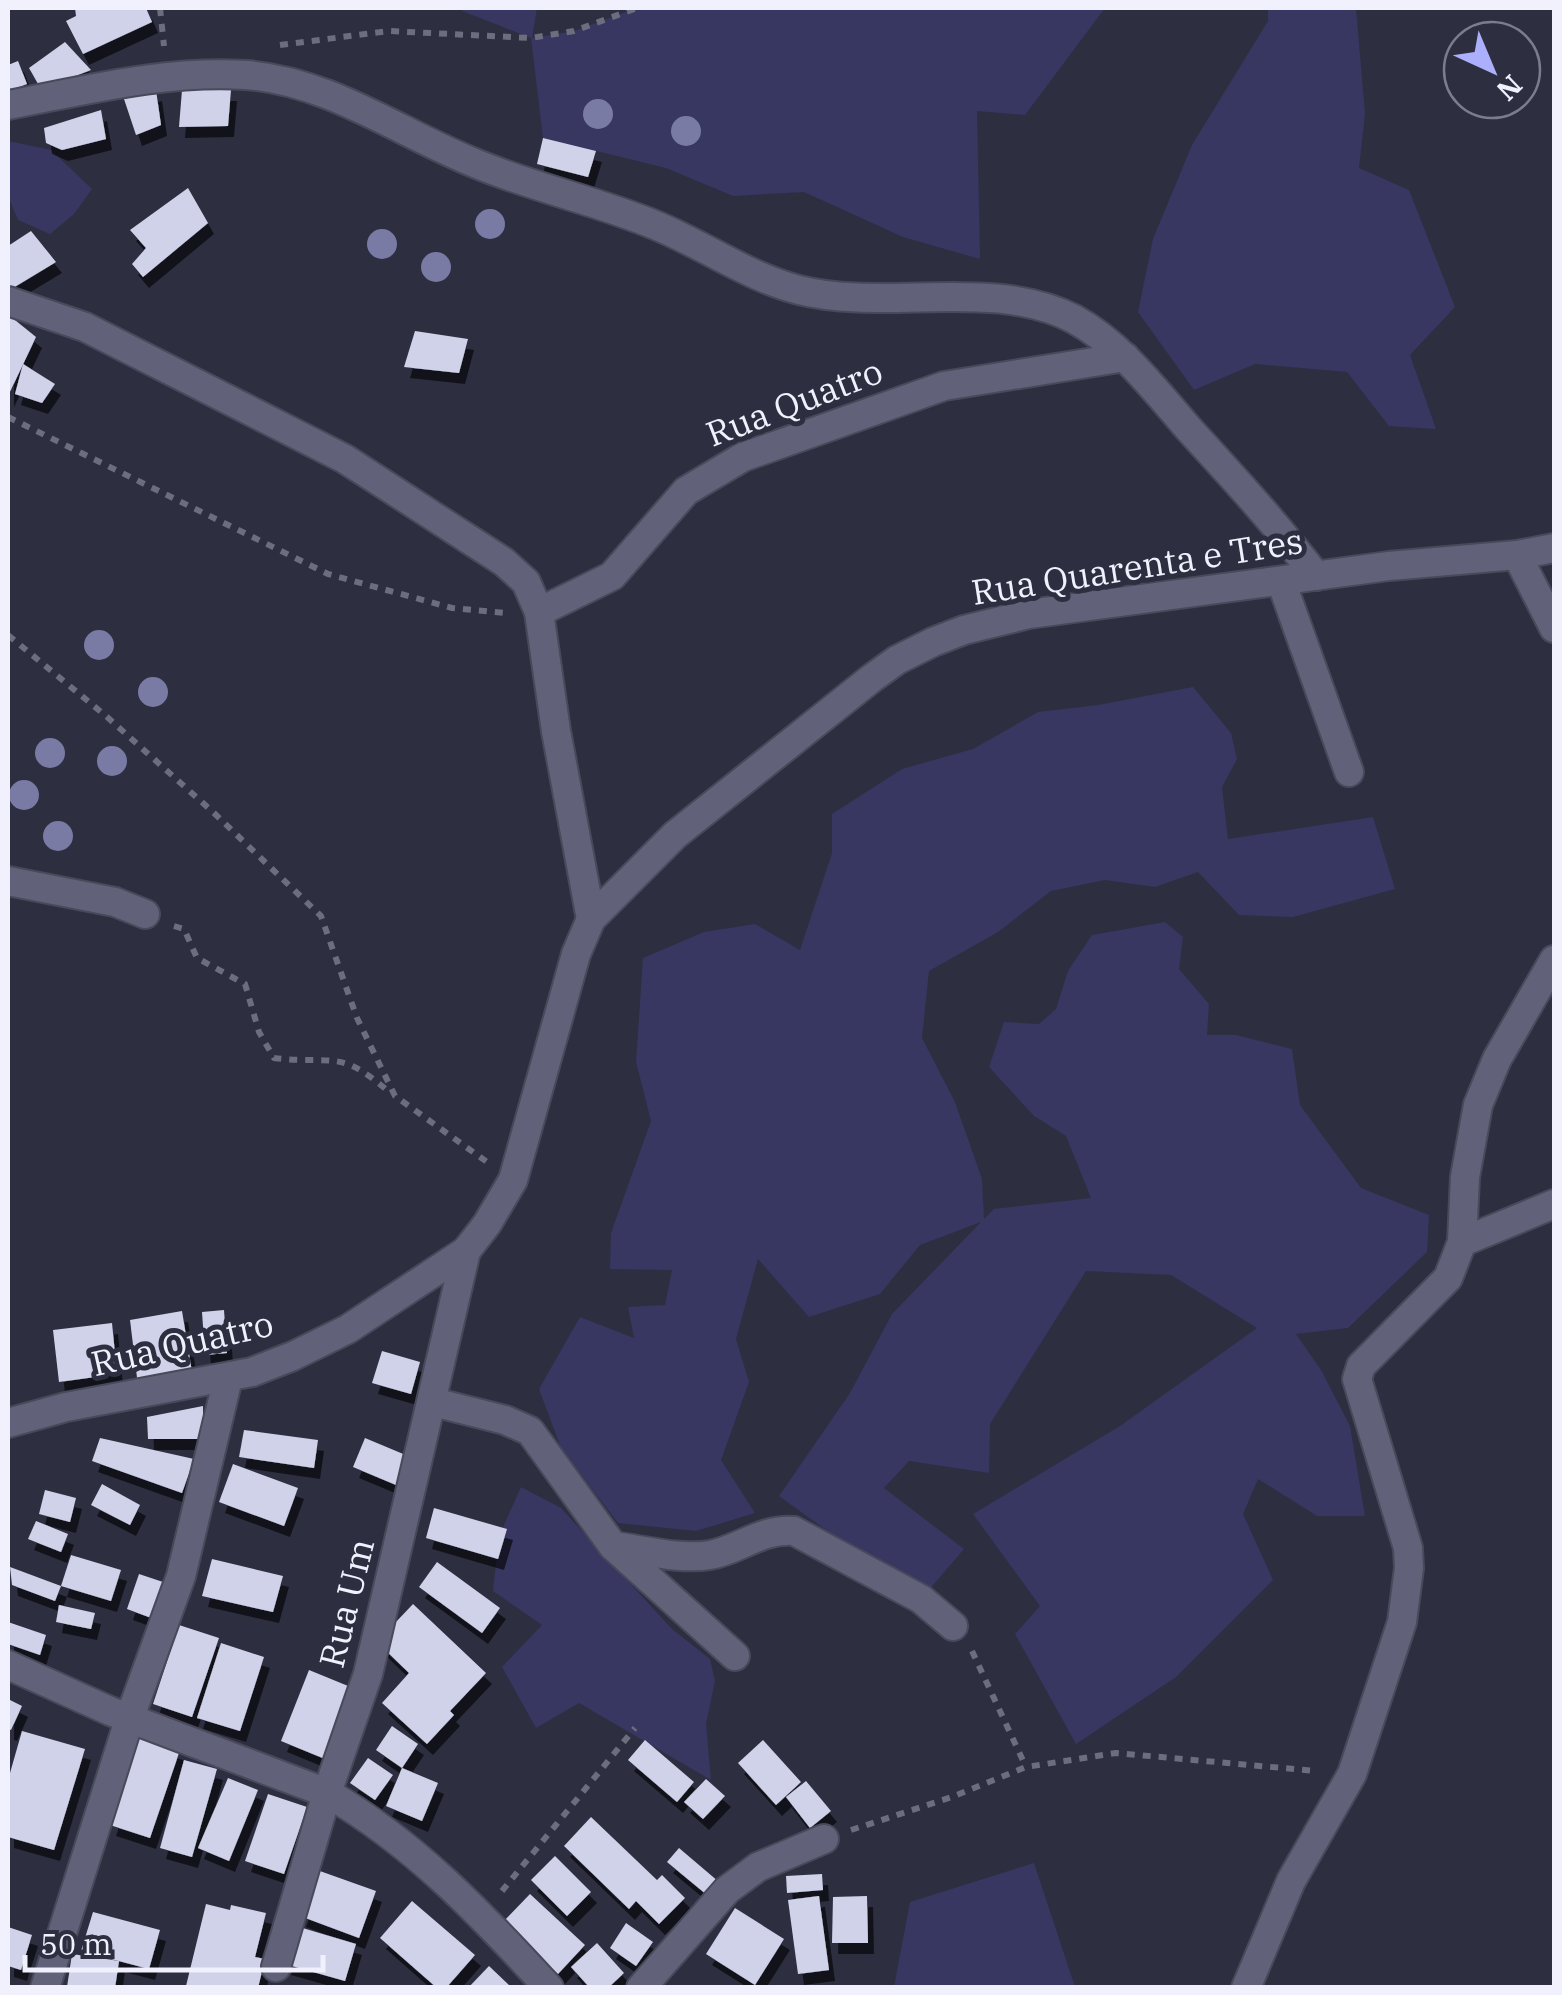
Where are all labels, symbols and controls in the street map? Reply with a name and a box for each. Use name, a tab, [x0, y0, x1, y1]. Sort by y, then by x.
north arrow	[1442, 20, 1542, 120]
text: N	[1489, 67, 1531, 109]
street label: Rua Quatro	[699, 347, 889, 457]
street label: Rua Quarenta e Tres	[968, 517, 1306, 615]
street label: Rua Quatro	[87, 1300, 277, 1386]
street label: Rua Um	[308, 1534, 384, 1672]
scale bar	[25, 1910, 322, 1972]
text: 50 m	[40, 1924, 112, 1963]

